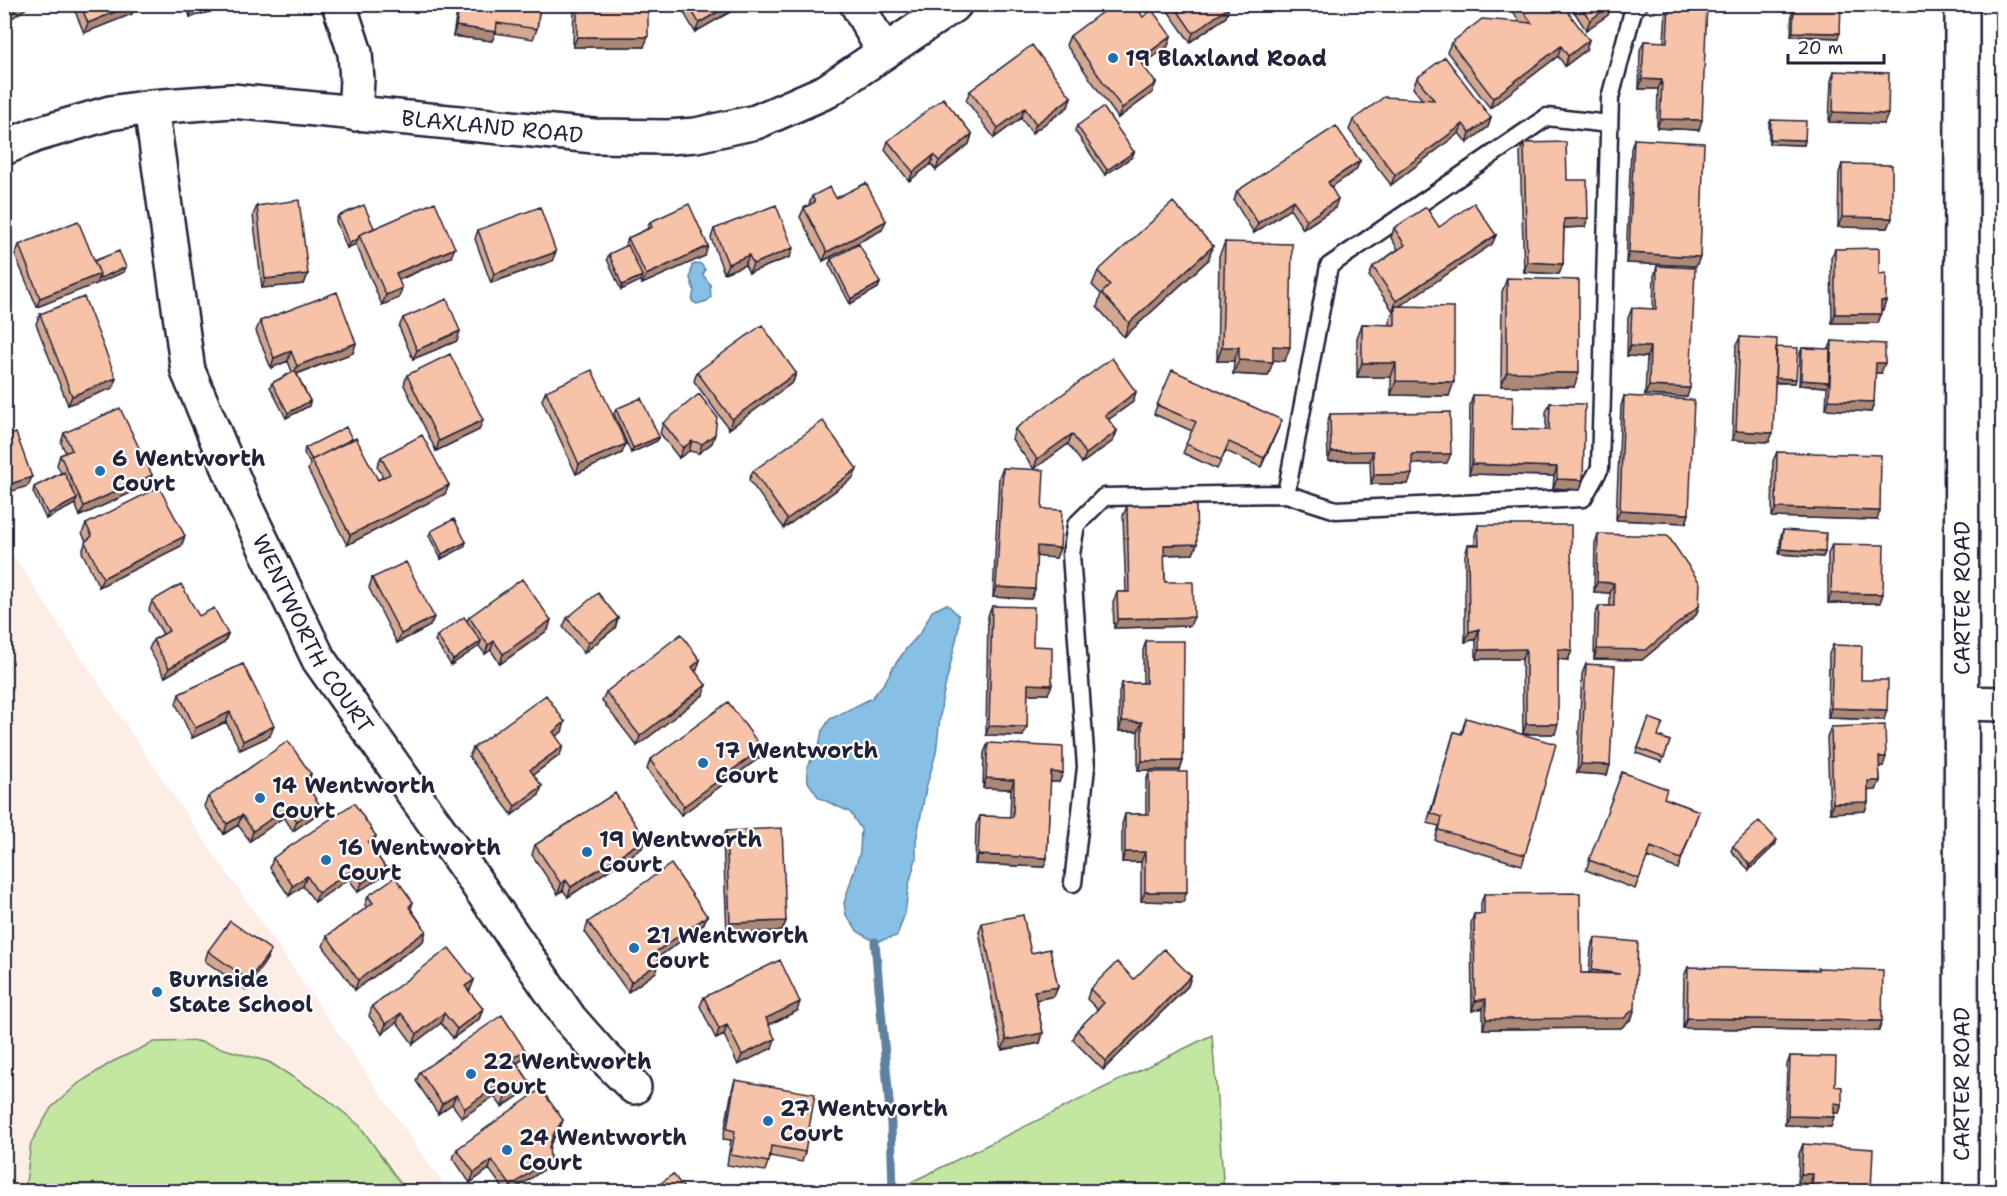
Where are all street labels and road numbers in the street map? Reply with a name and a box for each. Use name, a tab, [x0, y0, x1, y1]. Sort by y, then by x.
street label: BLAXLAND ROAD	[400, 103, 584, 150]
street label: CARTER ROAD	[1947, 521, 1977, 675]
street label: WENTWORTH COURT	[246, 530, 380, 739]
street label: CARTER ROAD	[1947, 1007, 1976, 1161]

